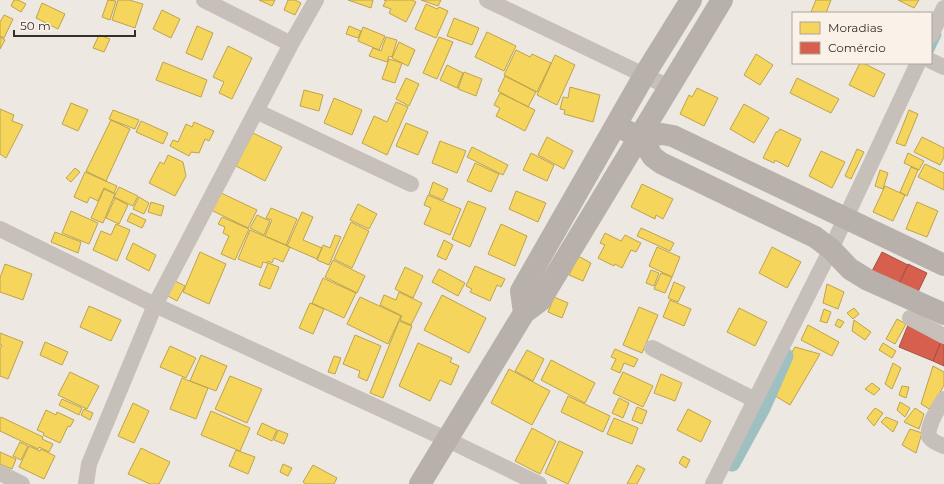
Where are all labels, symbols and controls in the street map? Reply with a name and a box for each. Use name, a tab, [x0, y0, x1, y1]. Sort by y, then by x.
scale bar	[14, 12, 135, 38]
legend	[792, 12, 932, 64]
text: 50 m	[20, 18, 51, 33]
text: Moradias	[828, 20, 883, 35]
text: Comércio	[828, 40, 886, 55]

